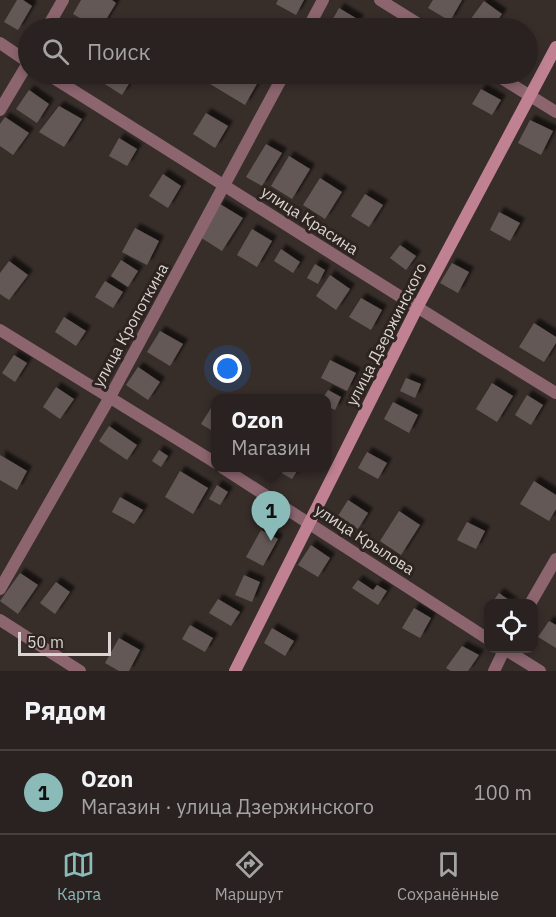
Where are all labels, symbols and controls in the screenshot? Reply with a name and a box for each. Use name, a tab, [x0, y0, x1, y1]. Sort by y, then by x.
search box	[18, 18, 538, 84]
icon: search	[39, 35, 72, 68]
text: Поиск	[87, 37, 151, 66]
street label: улица Красина	[258, 181, 363, 259]
street label: улица Кропоткина	[88, 259, 173, 390]
street label: улица Дзержинского	[341, 259, 431, 409]
your location	[213, 354, 242, 383]
popup	[211, 394, 331, 472]
text: Ozon	[231, 405, 284, 434]
text: Магазин	[231, 434, 311, 461]
pin: 1	[252, 492, 290, 541]
street label: улица Крылова	[311, 499, 419, 579]
map controls	[484, 599, 538, 653]
button: locate	[484, 599, 538, 653]
scale bar	[18, 629, 111, 656]
text: 50 m	[27, 632, 64, 652]
text: Рядом	[24, 693, 106, 727]
text: Ozon	[81, 764, 133, 793]
text: 1	[38, 779, 50, 806]
text: 100 m	[474, 779, 532, 806]
text: Магазин · улица Дзержинского	[81, 793, 374, 820]
tab: Карта	[57, 848, 101, 904]
tab: Маршрут	[215, 848, 283, 904]
tab: Сохранённые	[397, 848, 499, 904]

